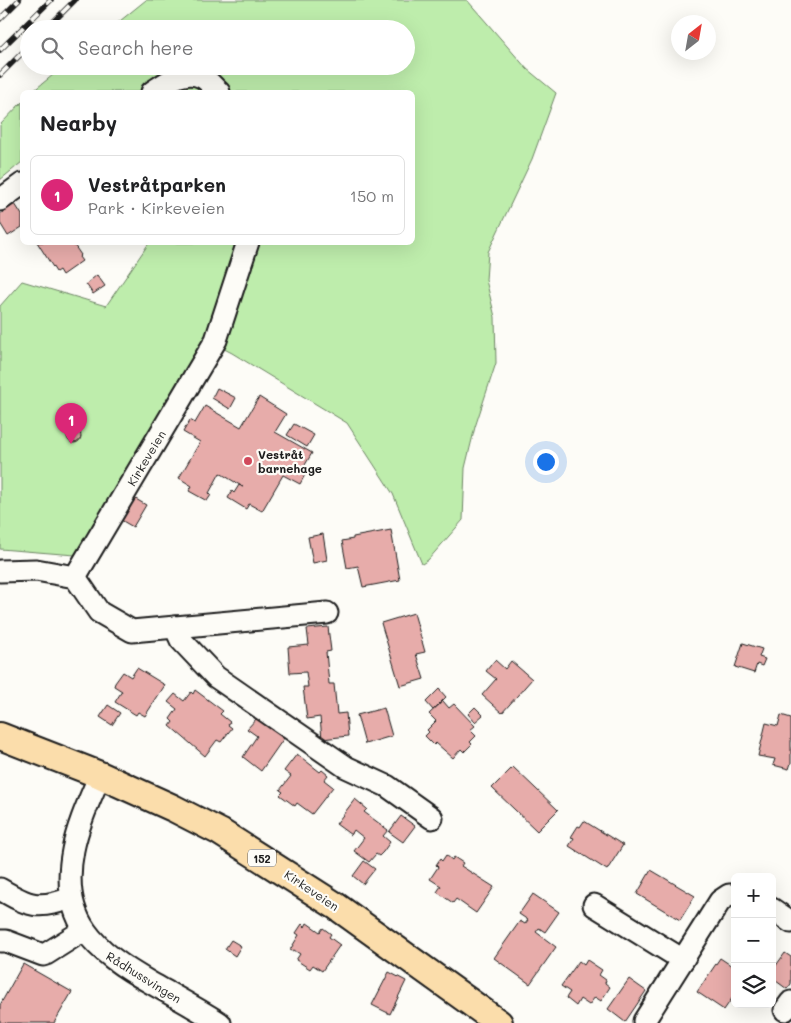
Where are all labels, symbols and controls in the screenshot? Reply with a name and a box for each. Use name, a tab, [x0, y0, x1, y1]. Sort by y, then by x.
north arrow	[671, 15, 716, 60]
search box	[20, 20, 415, 75]
icon: search	[38, 34, 66, 62]
text: Search here	[78, 35, 194, 60]
text: Nearby	[40, 109, 117, 136]
text: Vestråtparken	[88, 172, 226, 197]
text: 1	[53, 185, 61, 206]
text: 150 m	[350, 185, 394, 206]
text: Park · Kirkeveien	[88, 197, 225, 218]
pin: 1	[55, 403, 87, 444]
street label: Kirkeveien	[123, 427, 169, 489]
place label: Vestråt barnehage	[258, 446, 322, 476]
your location	[533, 449, 559, 475]
marker: Vestråt barnehage	[242, 455, 254, 467]
road number: 152	[248, 850, 276, 866]
street label: Kirkeveien	[282, 866, 342, 914]
map controls	[731, 873, 776, 1008]
button: +	[731, 873, 776, 918]
button: −	[731, 918, 776, 963]
street label: Rådhussvingen	[104, 948, 184, 1006]
button: layers	[731, 963, 776, 1008]

